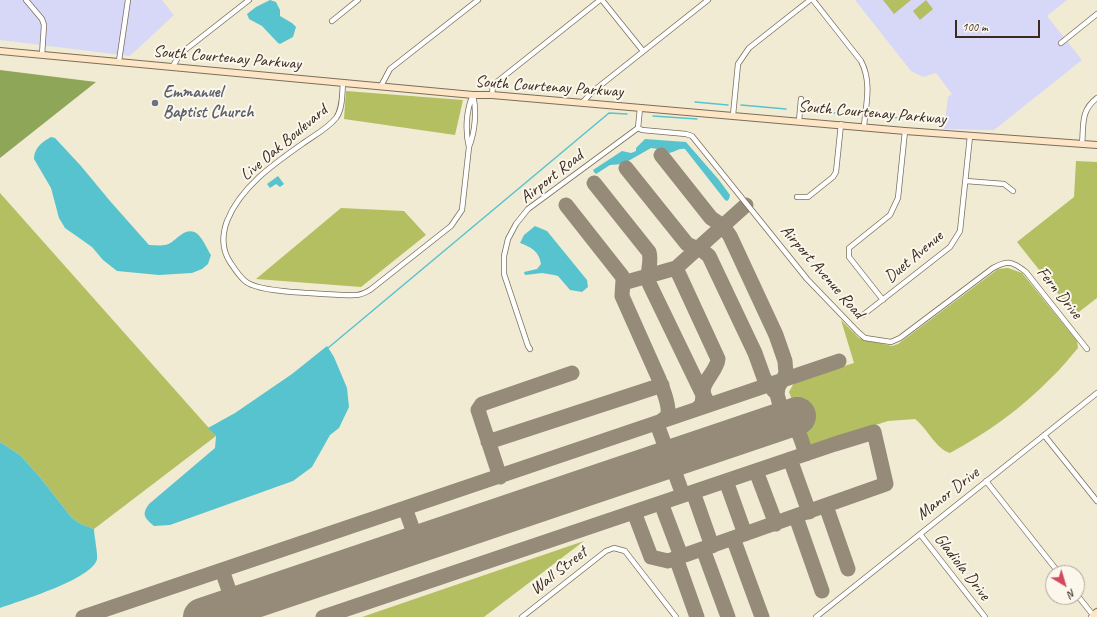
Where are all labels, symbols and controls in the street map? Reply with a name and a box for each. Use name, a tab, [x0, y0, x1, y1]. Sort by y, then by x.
scale bar	[957, 12, 1042, 38]
text: 100 m	[962, 19, 988, 35]
street label: South Courtenay Parkway	[152, 41, 302, 75]
street label: South Courtenay Parkway	[474, 72, 624, 102]
place label: Emmanuel Baptist Church	[163, 83, 254, 123]
street label: South Courtenay Parkway	[797, 96, 947, 130]
marker: Emmanuel Baptist Church	[150, 98, 160, 108]
street label: Live Oak Boulevard	[236, 101, 332, 185]
street label: Airport Road	[516, 146, 588, 208]
street label: Airport Avenue Road	[776, 221, 868, 323]
street label: Duet Avenue	[880, 227, 948, 287]
street label: Fern Drive	[1032, 263, 1086, 323]
street label: Manor Drive	[913, 463, 983, 525]
street label: Gladiola Drive	[929, 529, 995, 605]
street label: Wall Street	[526, 542, 592, 600]
north arrow	[1045, 565, 1085, 605]
text: N	[1065, 586, 1079, 601]

